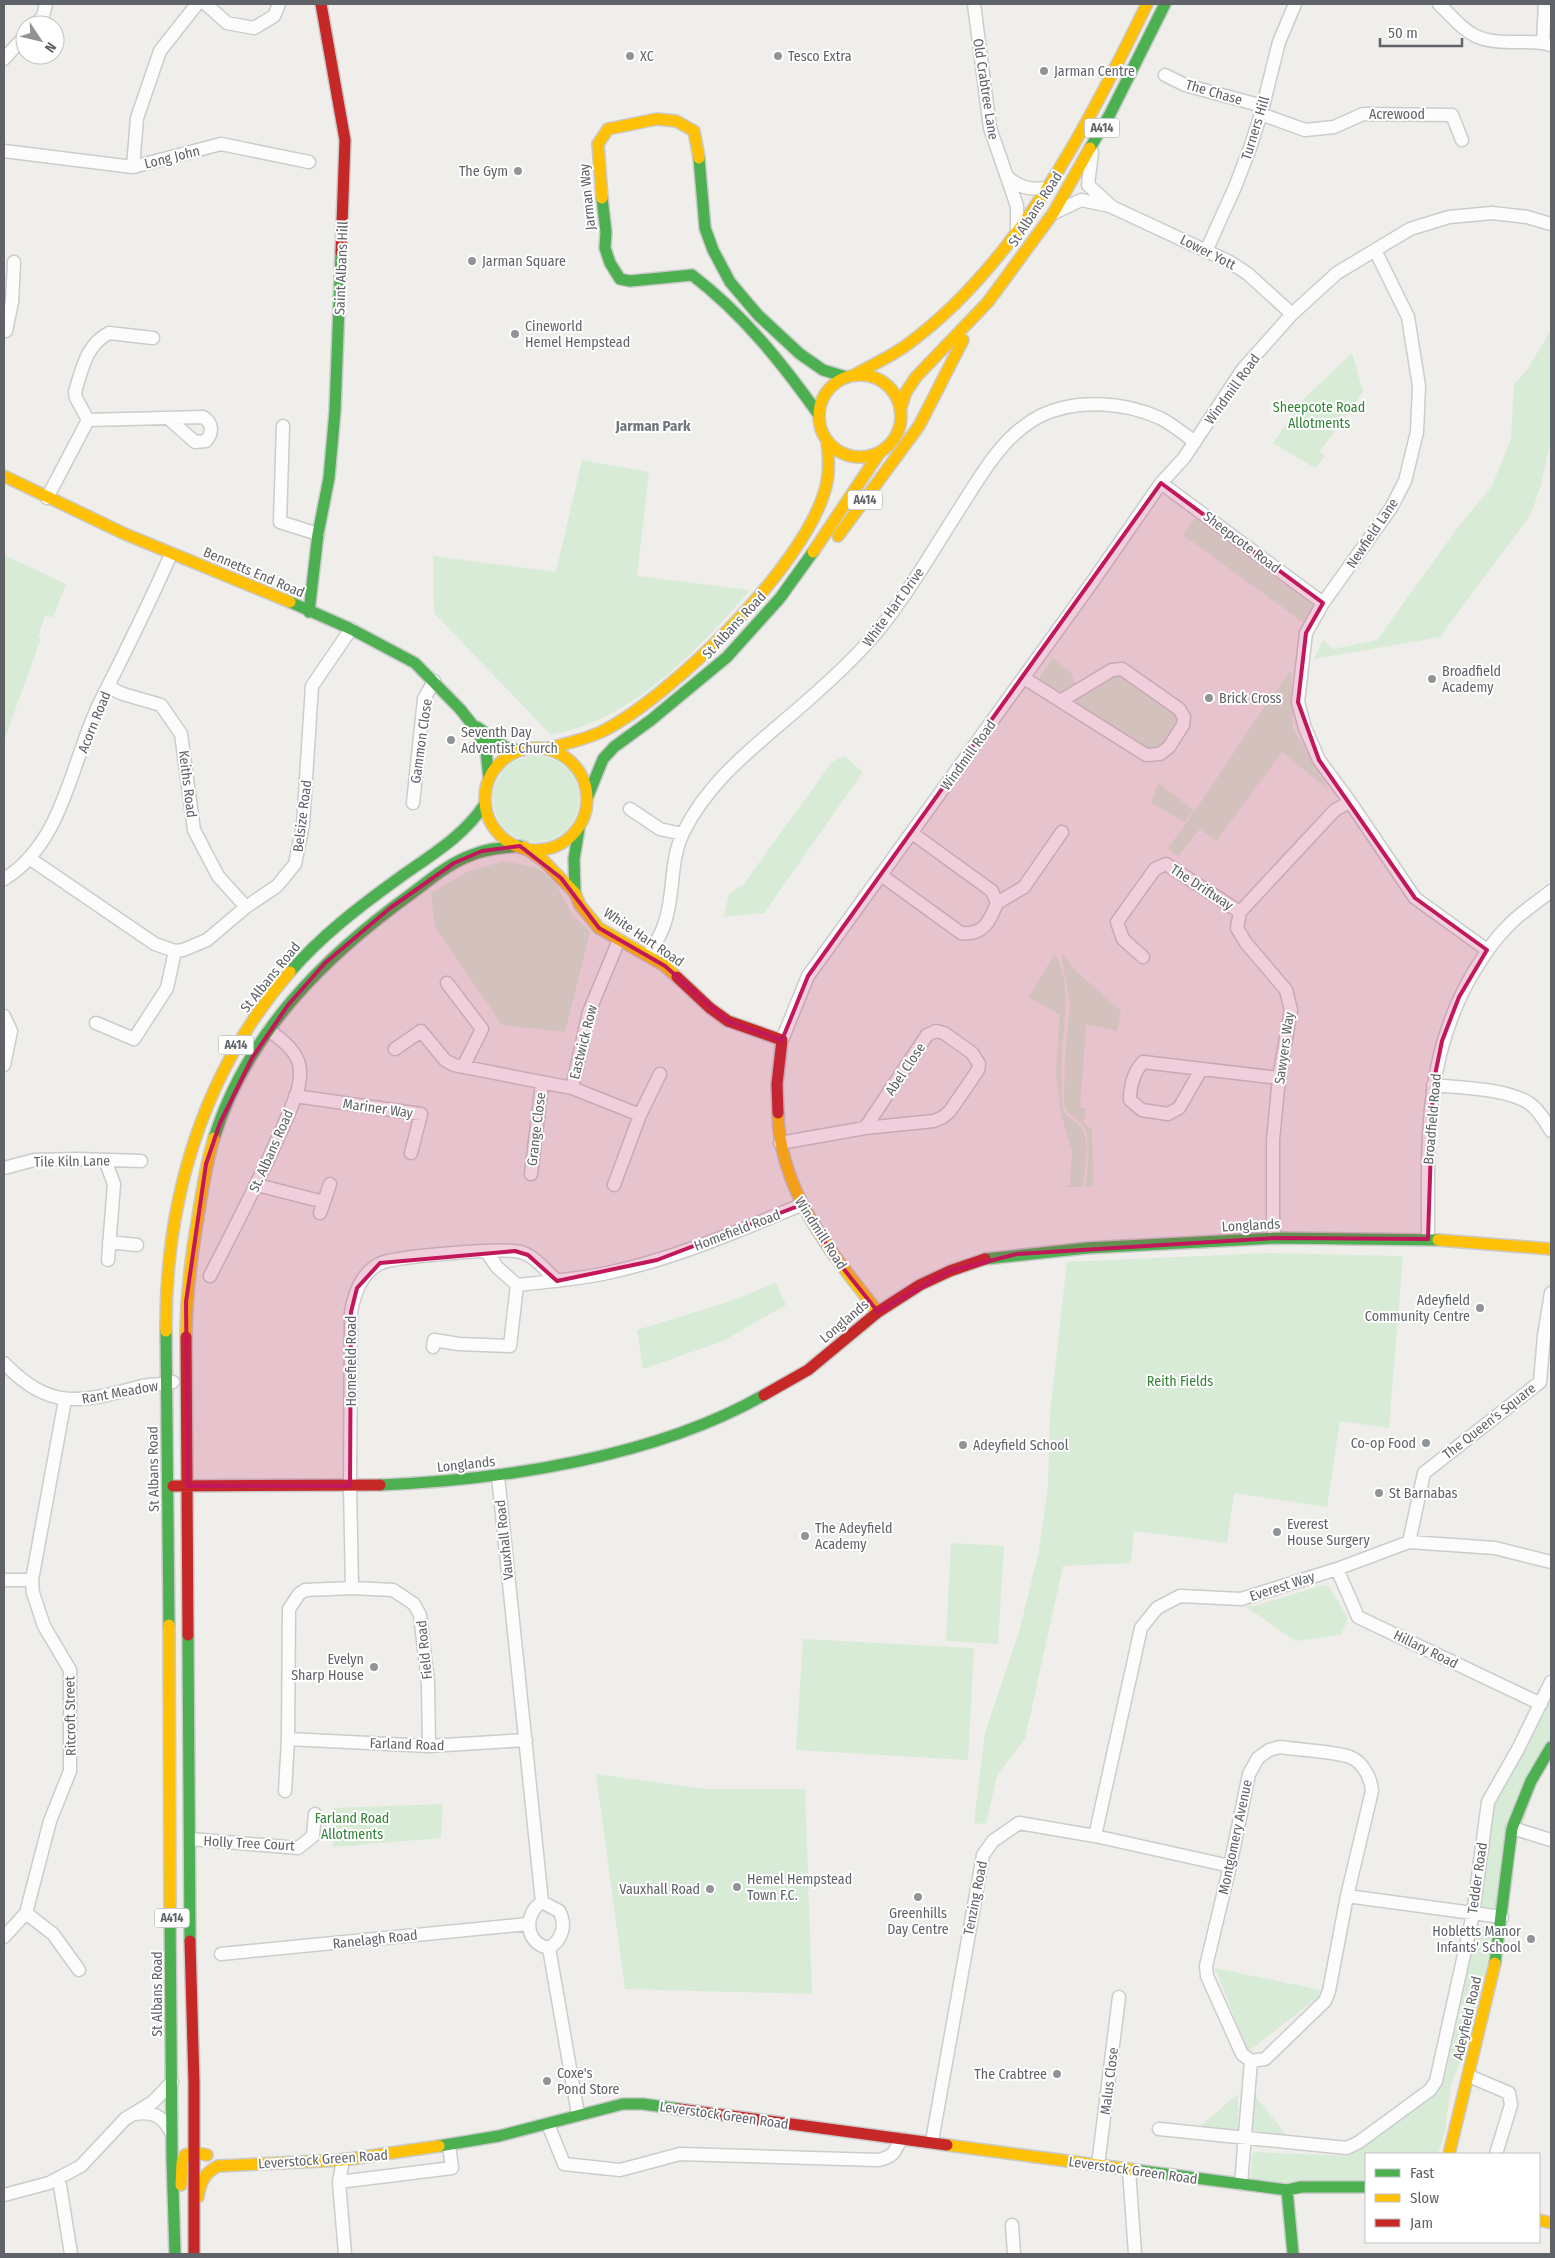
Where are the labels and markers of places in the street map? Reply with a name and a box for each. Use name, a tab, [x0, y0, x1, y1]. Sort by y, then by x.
place label: XC	[640, 48, 654, 65]
place label: Tesco Extra	[788, 48, 852, 65]
marker: XC	[624, 50, 636, 62]
marker: Tesco Extra	[772, 50, 784, 62]
place label: Jarman Centre	[1054, 63, 1135, 80]
marker: Jarman Centre	[1038, 65, 1050, 77]
place label: The Gym	[459, 163, 508, 180]
marker: The Gym	[512, 165, 524, 177]
place label: Jarman Square	[482, 253, 566, 270]
marker: Jarman Square	[466, 255, 478, 267]
place label: Cineworld Hemel Hempstead	[525, 318, 630, 351]
marker: Cineworld Hemel Hempstead	[509, 328, 521, 340]
place label: Broadfield Academy	[1442, 663, 1501, 696]
marker: Broadfield Academy	[1426, 673, 1438, 685]
place label: Brick Cross	[1219, 690, 1281, 707]
marker: Brick Cross	[1203, 692, 1215, 704]
place label: Seventh Day Adventist Church	[461, 724, 558, 757]
marker: Seventh Day Adventist Church	[445, 734, 457, 746]
place label: Adeyfield Community Centre	[1365, 1292, 1470, 1325]
marker: Adeyfield Community Centre	[1474, 1302, 1486, 1314]
place label: Co-op Food	[1351, 1435, 1416, 1452]
place label: Adeyfield School	[973, 1437, 1069, 1454]
marker: Co-op Food	[1420, 1437, 1432, 1449]
marker: Adeyfield School	[957, 1439, 969, 1451]
place label: St Barnabas	[1389, 1485, 1458, 1502]
marker: St Barnabas	[1373, 1487, 1385, 1499]
place label: Everest House Surgery	[1287, 1516, 1370, 1549]
place label: The Adeyfield Academy	[815, 1520, 892, 1553]
marker: Everest House Surgery	[1271, 1526, 1283, 1538]
marker: The Adeyfield Academy	[799, 1530, 811, 1542]
place label: Evelyn Sharp House	[291, 1651, 364, 1684]
marker: Evelyn Sharp House	[368, 1661, 380, 1673]
place label: Hemel Hempstead Town F.C.	[747, 1871, 852, 1904]
place label: Vauxhall Road	[619, 1881, 700, 1898]
marker: Hemel Hempstead Town F.C.	[731, 1881, 743, 1893]
marker: Vauxhall Road	[704, 1883, 716, 1895]
marker: Greenhills Day Centre	[912, 1891, 924, 1903]
place label: Greenhills Day Centre	[887, 1905, 949, 1938]
place label: Hobletts Manor Infants' School	[1432, 1923, 1521, 1956]
marker: Hobletts Manor Infants' School	[1525, 1933, 1537, 1945]
place label: Coxe's Pond Store	[557, 2065, 620, 2098]
place label: The Crabtree	[974, 2066, 1047, 2083]
marker: The Crabtree	[1051, 2068, 1063, 2080]
marker: Coxe's Pond Store	[541, 2075, 553, 2087]

